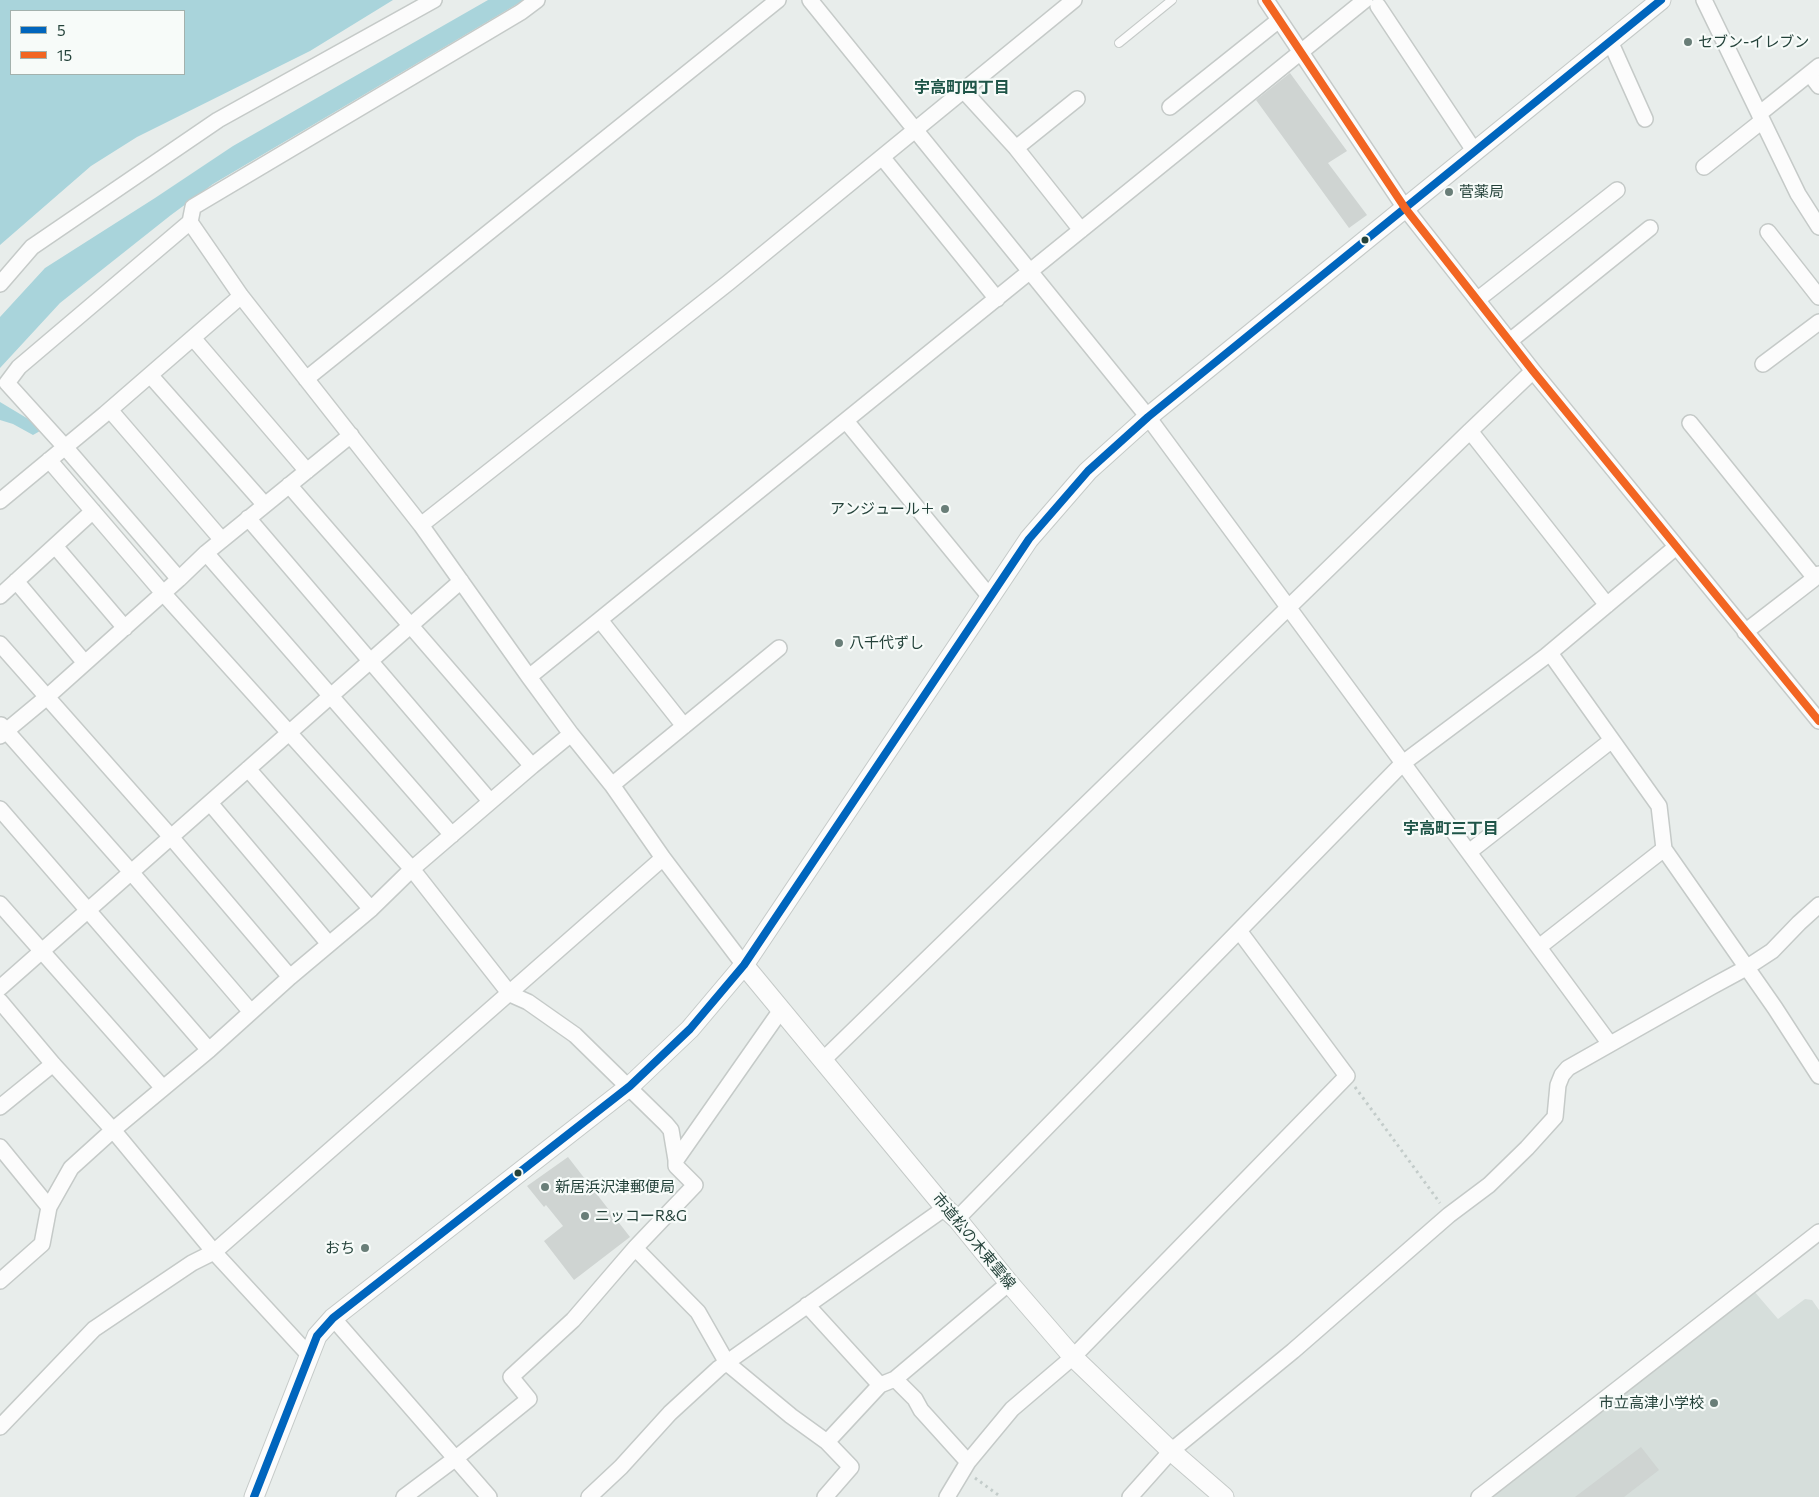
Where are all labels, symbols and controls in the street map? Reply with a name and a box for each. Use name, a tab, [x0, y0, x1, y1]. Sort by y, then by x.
legend	[10, 10, 185, 75]
text: 5	[57, 21, 66, 39]
place label: セブン-イレブン	[1698, 33, 1809, 51]
marker: セブン-イレブン	[1682, 36, 1694, 48]
text: 15	[57, 46, 72, 64]
district label: 宇高町四丁目	[914, 78, 1010, 98]
place label: 菅薬局	[1459, 183, 1504, 201]
marker: 菅薬局	[1443, 186, 1455, 198]
unlabelled marker	[1360, 235, 1370, 245]
place label: アンジュール＋	[830, 500, 935, 518]
marker: アンジュール＋	[939, 503, 951, 515]
place label: 八千代ずし	[849, 634, 924, 652]
marker: 八千代ずし	[833, 637, 845, 649]
district label: 宇高町三丁目	[1403, 819, 1499, 839]
unlabelled marker	[513, 1168, 523, 1178]
place label: 新居浜沢津郵便局	[555, 1178, 675, 1196]
marker: 新居浜沢津郵便局	[539, 1181, 551, 1193]
street label: 市道松の木東雲線	[929, 1189, 1019, 1293]
place label: ニッコーR&G	[595, 1207, 687, 1225]
marker: ニッコーR&G	[579, 1210, 591, 1222]
place label: おち	[325, 1239, 355, 1257]
marker: おち	[359, 1242, 371, 1254]
place label: 市立高津小学校	[1599, 1394, 1704, 1412]
marker: 市立高津小学校	[1708, 1397, 1720, 1409]

